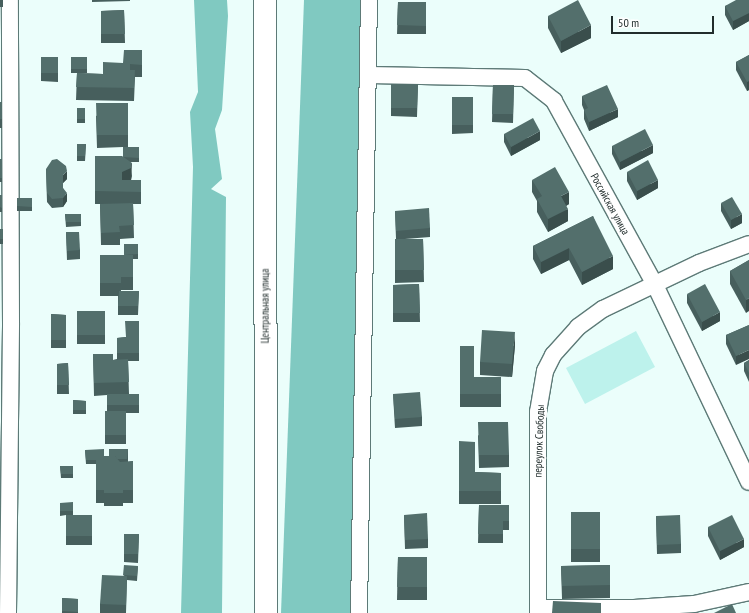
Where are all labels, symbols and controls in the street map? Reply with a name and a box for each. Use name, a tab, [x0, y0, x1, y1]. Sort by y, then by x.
scale bar	[613, 8, 716, 34]
text: 50 m	[618, 15, 639, 30]
street label: Российская улица	[588, 171, 632, 237]
street label: Центральная улица	[258, 269, 272, 343]
street label: переулок Свободы	[531, 404, 547, 478]

